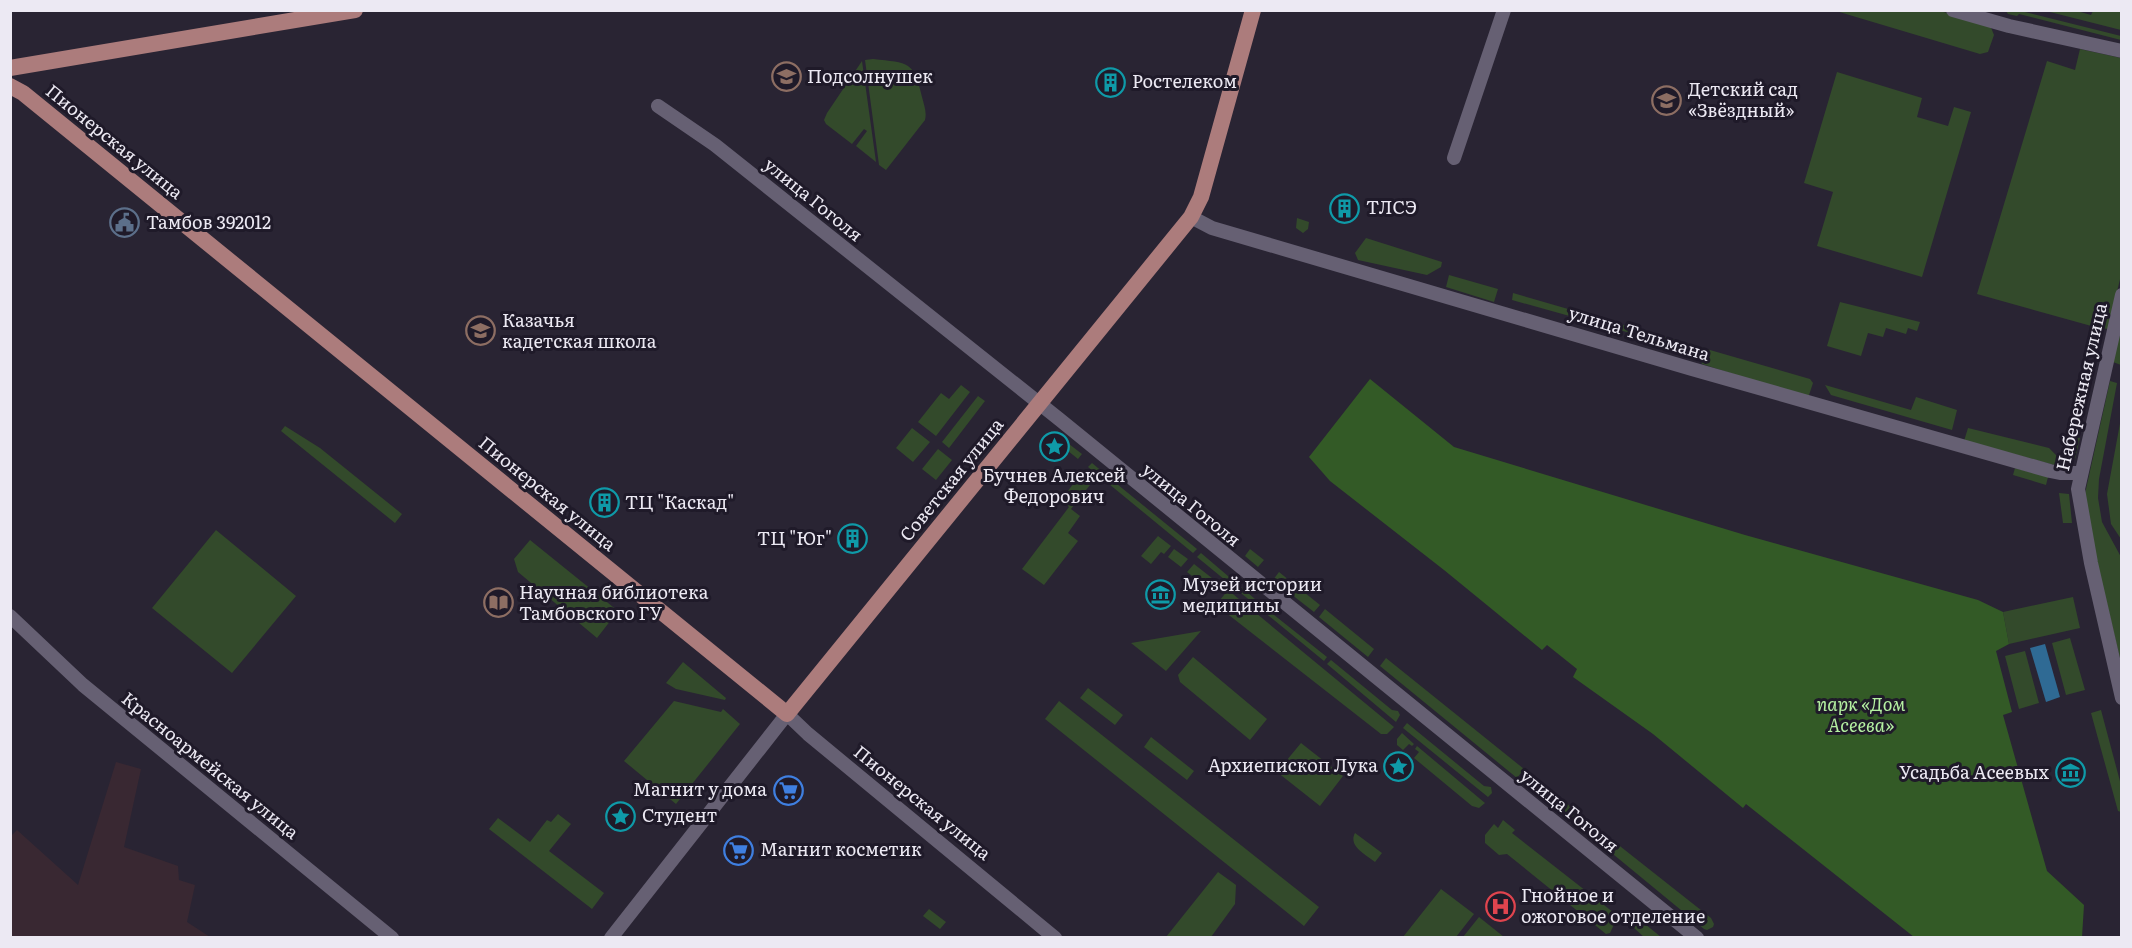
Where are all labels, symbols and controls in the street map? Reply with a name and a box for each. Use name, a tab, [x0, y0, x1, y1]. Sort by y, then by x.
school or university icon: Подсолнушек	[770, 61, 802, 93]
place label: Подсолнушек	[807, 62, 933, 89]
building icon: Ростелеком	[1095, 66, 1127, 98]
place label: Ростелеком	[1132, 67, 1237, 94]
place label: Детский сад «Звёздный»	[1688, 75, 1798, 123]
street label: Пионерская улица	[40, 77, 190, 205]
school or university icon: Детский сад «Звёздный»	[1651, 84, 1683, 116]
street label: улица Гоголя	[759, 150, 869, 247]
building icon: ТЛСЭ	[1329, 192, 1361, 224]
place label: ТЛСЭ	[1366, 193, 1417, 220]
public building icon: Тамбов 392012	[109, 207, 141, 239]
place label: Тамбов 392012	[146, 208, 271, 235]
street label: улица Тельмана	[1565, 298, 1714, 367]
street label: Набережная улица	[2048, 300, 2113, 473]
place label: Казачья кадетская школа	[502, 306, 657, 354]
school or university icon: Казачья кадетская школа	[465, 315, 497, 347]
street label: Советская улица	[893, 411, 1009, 547]
street label: Пионерская улица	[473, 429, 623, 557]
place icon: Бучнев Алексей Федорович	[1038, 431, 1070, 463]
street label: улица Гоголя	[1137, 455, 1247, 552]
place label: Бучнев Алексей Федорович	[982, 461, 1126, 509]
building icon: ТЦ "Каскад"	[588, 487, 620, 519]
place label: ТЦ "Каскад"	[625, 488, 734, 515]
building icon: ТЦ "Юг"	[837, 523, 869, 555]
place label: ТЦ "Юг"	[757, 524, 832, 551]
place label: Музей истории медицины	[1182, 570, 1322, 618]
place label: Научная библиотека Тамбовского ГУ	[519, 578, 709, 626]
museum icon: Музей истории медицины	[1145, 579, 1177, 611]
library icon: Научная библиотека Тамбовского ГУ	[482, 587, 514, 619]
street label: Красноармейская улица	[117, 685, 306, 845]
park label: парк «Дом Асеева»	[1817, 690, 1905, 738]
street label: Пионерская улица	[848, 738, 998, 866]
place icon: Архиепископ Лука	[1383, 750, 1415, 782]
place label: Архиепископ Лука	[1208, 751, 1378, 778]
museum icon: Усадьба Асеевых	[2054, 757, 2086, 789]
place label: Усадьба Асеевых	[1899, 758, 2050, 785]
street label: улица Гоголя	[1515, 761, 1625, 858]
supermarket icon: Магнит у дома	[772, 774, 804, 806]
place label: Магнит у дома	[633, 775, 767, 802]
place icon: Студент	[605, 800, 637, 832]
place label: Студент	[642, 801, 717, 828]
supermarket icon: Магнит косметик	[723, 834, 755, 866]
place label: Магнит косметик	[760, 835, 922, 862]
place label: Гнойное и ожоговое отделение	[1521, 881, 1705, 929]
hospital icon: Гнойное и ожоговое отделение	[1484, 890, 1516, 922]

